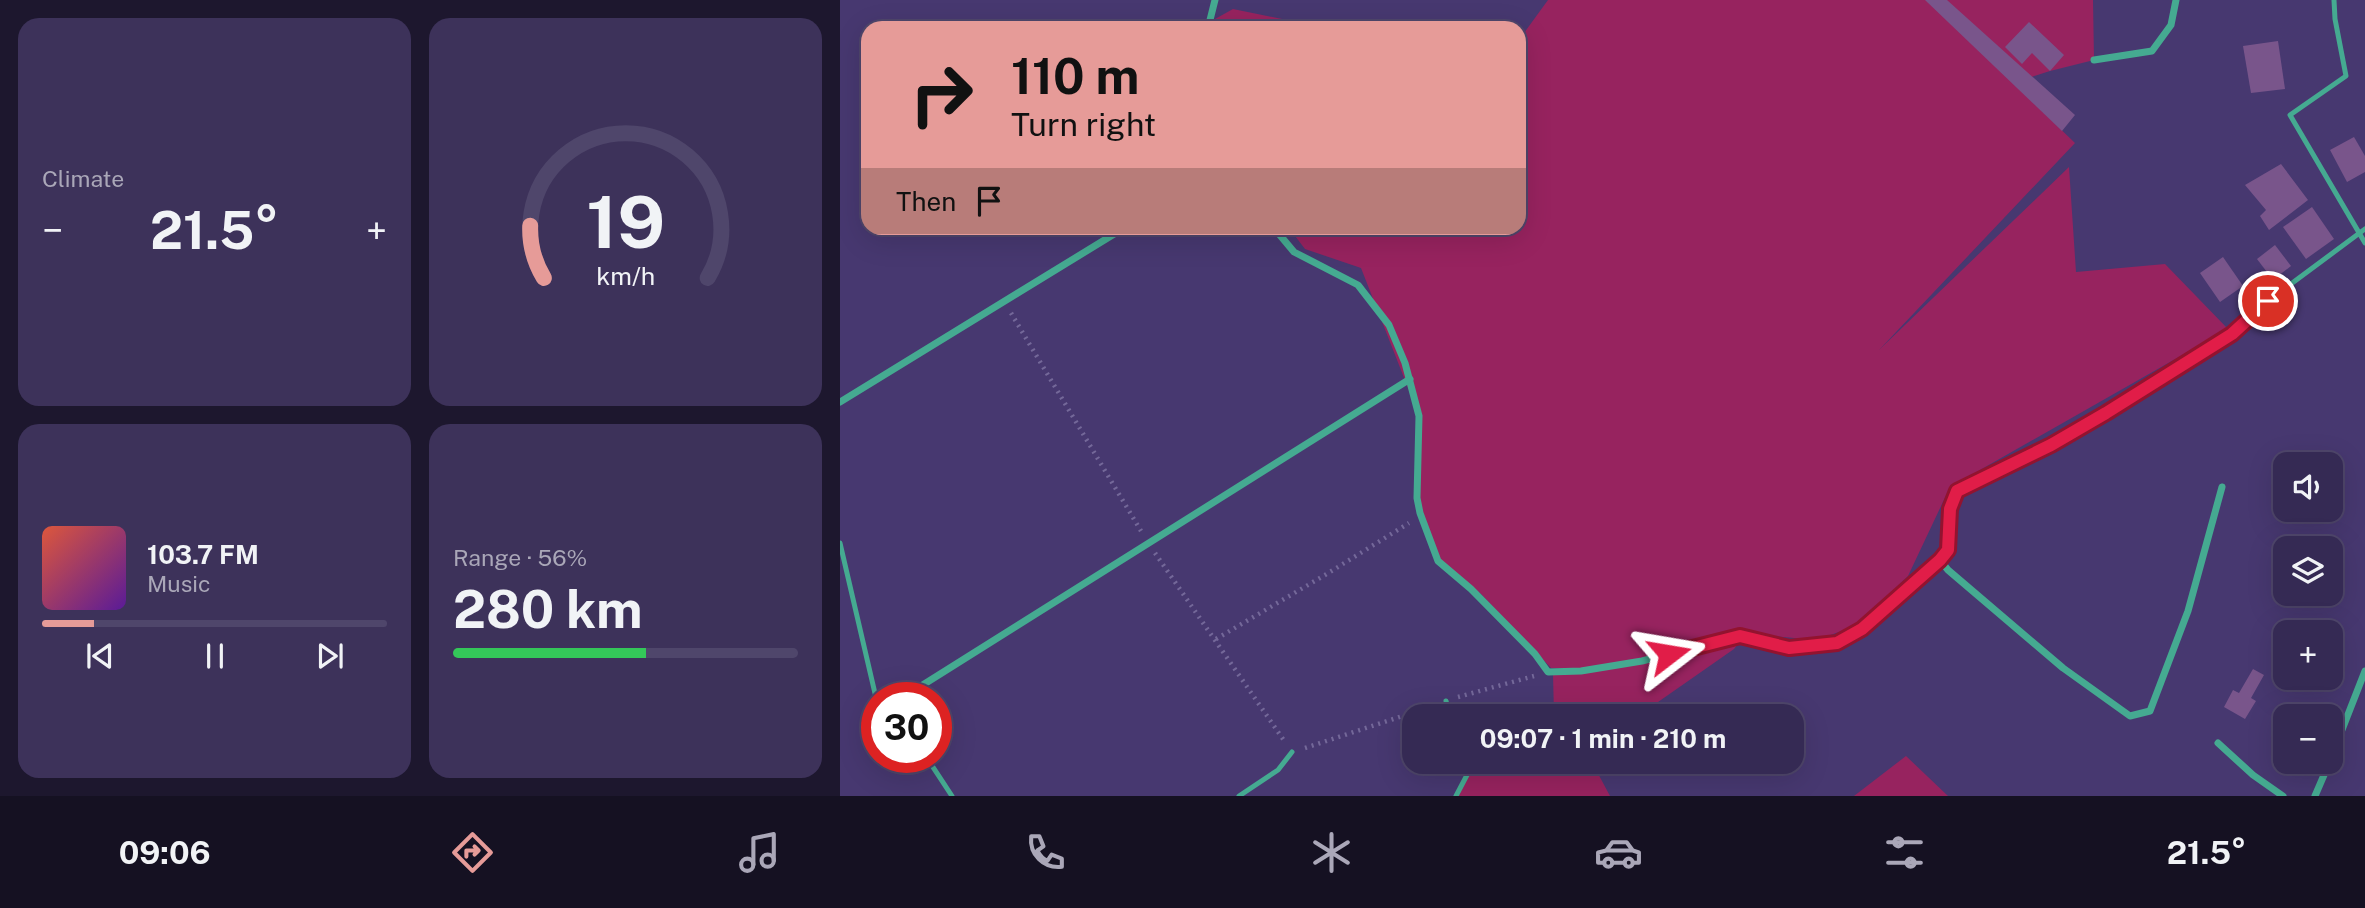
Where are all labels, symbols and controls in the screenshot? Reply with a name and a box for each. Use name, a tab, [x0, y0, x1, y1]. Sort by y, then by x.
text: 110 m	[1011, 47, 1139, 105]
icon: right	[896, 49, 987, 140]
text: Turn right	[1011, 106, 1156, 143]
text: Climate	[42, 165, 124, 192]
text: 19	[586, 179, 665, 264]
icon: arrive	[970, 182, 1008, 220]
text: Then	[896, 186, 956, 217]
text: 21.5°	[150, 200, 279, 261]
text: −	[42, 208, 63, 253]
text: +	[366, 208, 387, 253]
text: km/h	[596, 261, 655, 291]
pin	[2238, 271, 2298, 331]
icon: arrive	[2249, 282, 2287, 320]
map controls	[2273, 452, 2343, 774]
button: sound	[2273, 452, 2343, 522]
button: layers	[2273, 536, 2343, 606]
text: 103.7 FM	[147, 539, 259, 570]
text: Range · 56%	[453, 544, 587, 571]
text: Music	[147, 570, 211, 597]
text: 280 km	[453, 579, 643, 640]
position arrow	[1632, 617, 1706, 691]
button: +	[2273, 620, 2343, 690]
icon: previous	[81, 637, 119, 675]
icon: pause	[196, 637, 234, 675]
icon: next	[311, 637, 349, 675]
speed limit sign: 30	[861, 682, 952, 773]
button: −	[2273, 704, 2343, 774]
text: 09:07 · 1 min · 210 m	[1480, 723, 1726, 754]
icon: directions	[448, 828, 497, 877]
icon: music	[735, 828, 784, 877]
icon: phone	[1021, 828, 1070, 877]
icon: climate	[1307, 828, 1356, 877]
icon: car	[1594, 828, 1643, 877]
icon: filters	[1880, 828, 1929, 877]
text: 09:06	[119, 834, 211, 871]
text: 21.5°	[2167, 834, 2246, 871]

